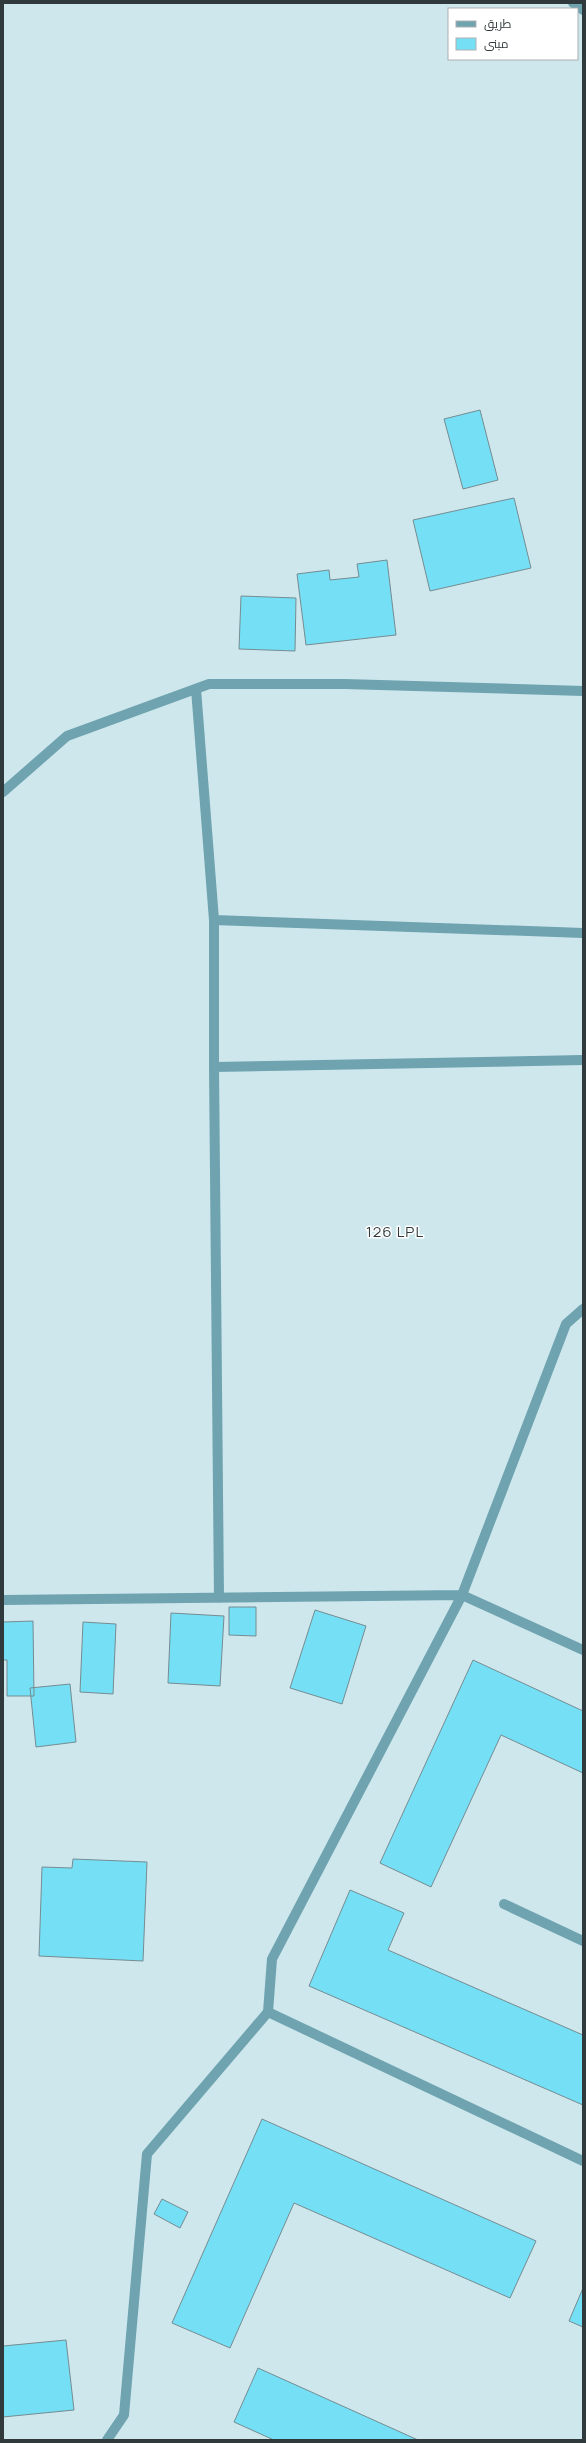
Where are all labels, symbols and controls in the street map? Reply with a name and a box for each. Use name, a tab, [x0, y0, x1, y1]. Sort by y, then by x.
legend	[448, 8, 578, 60]
text: طريق	[484, 15, 512, 32]
text: مبنى	[484, 35, 509, 52]
district label: 126 LPL	[366, 1221, 424, 1242]

